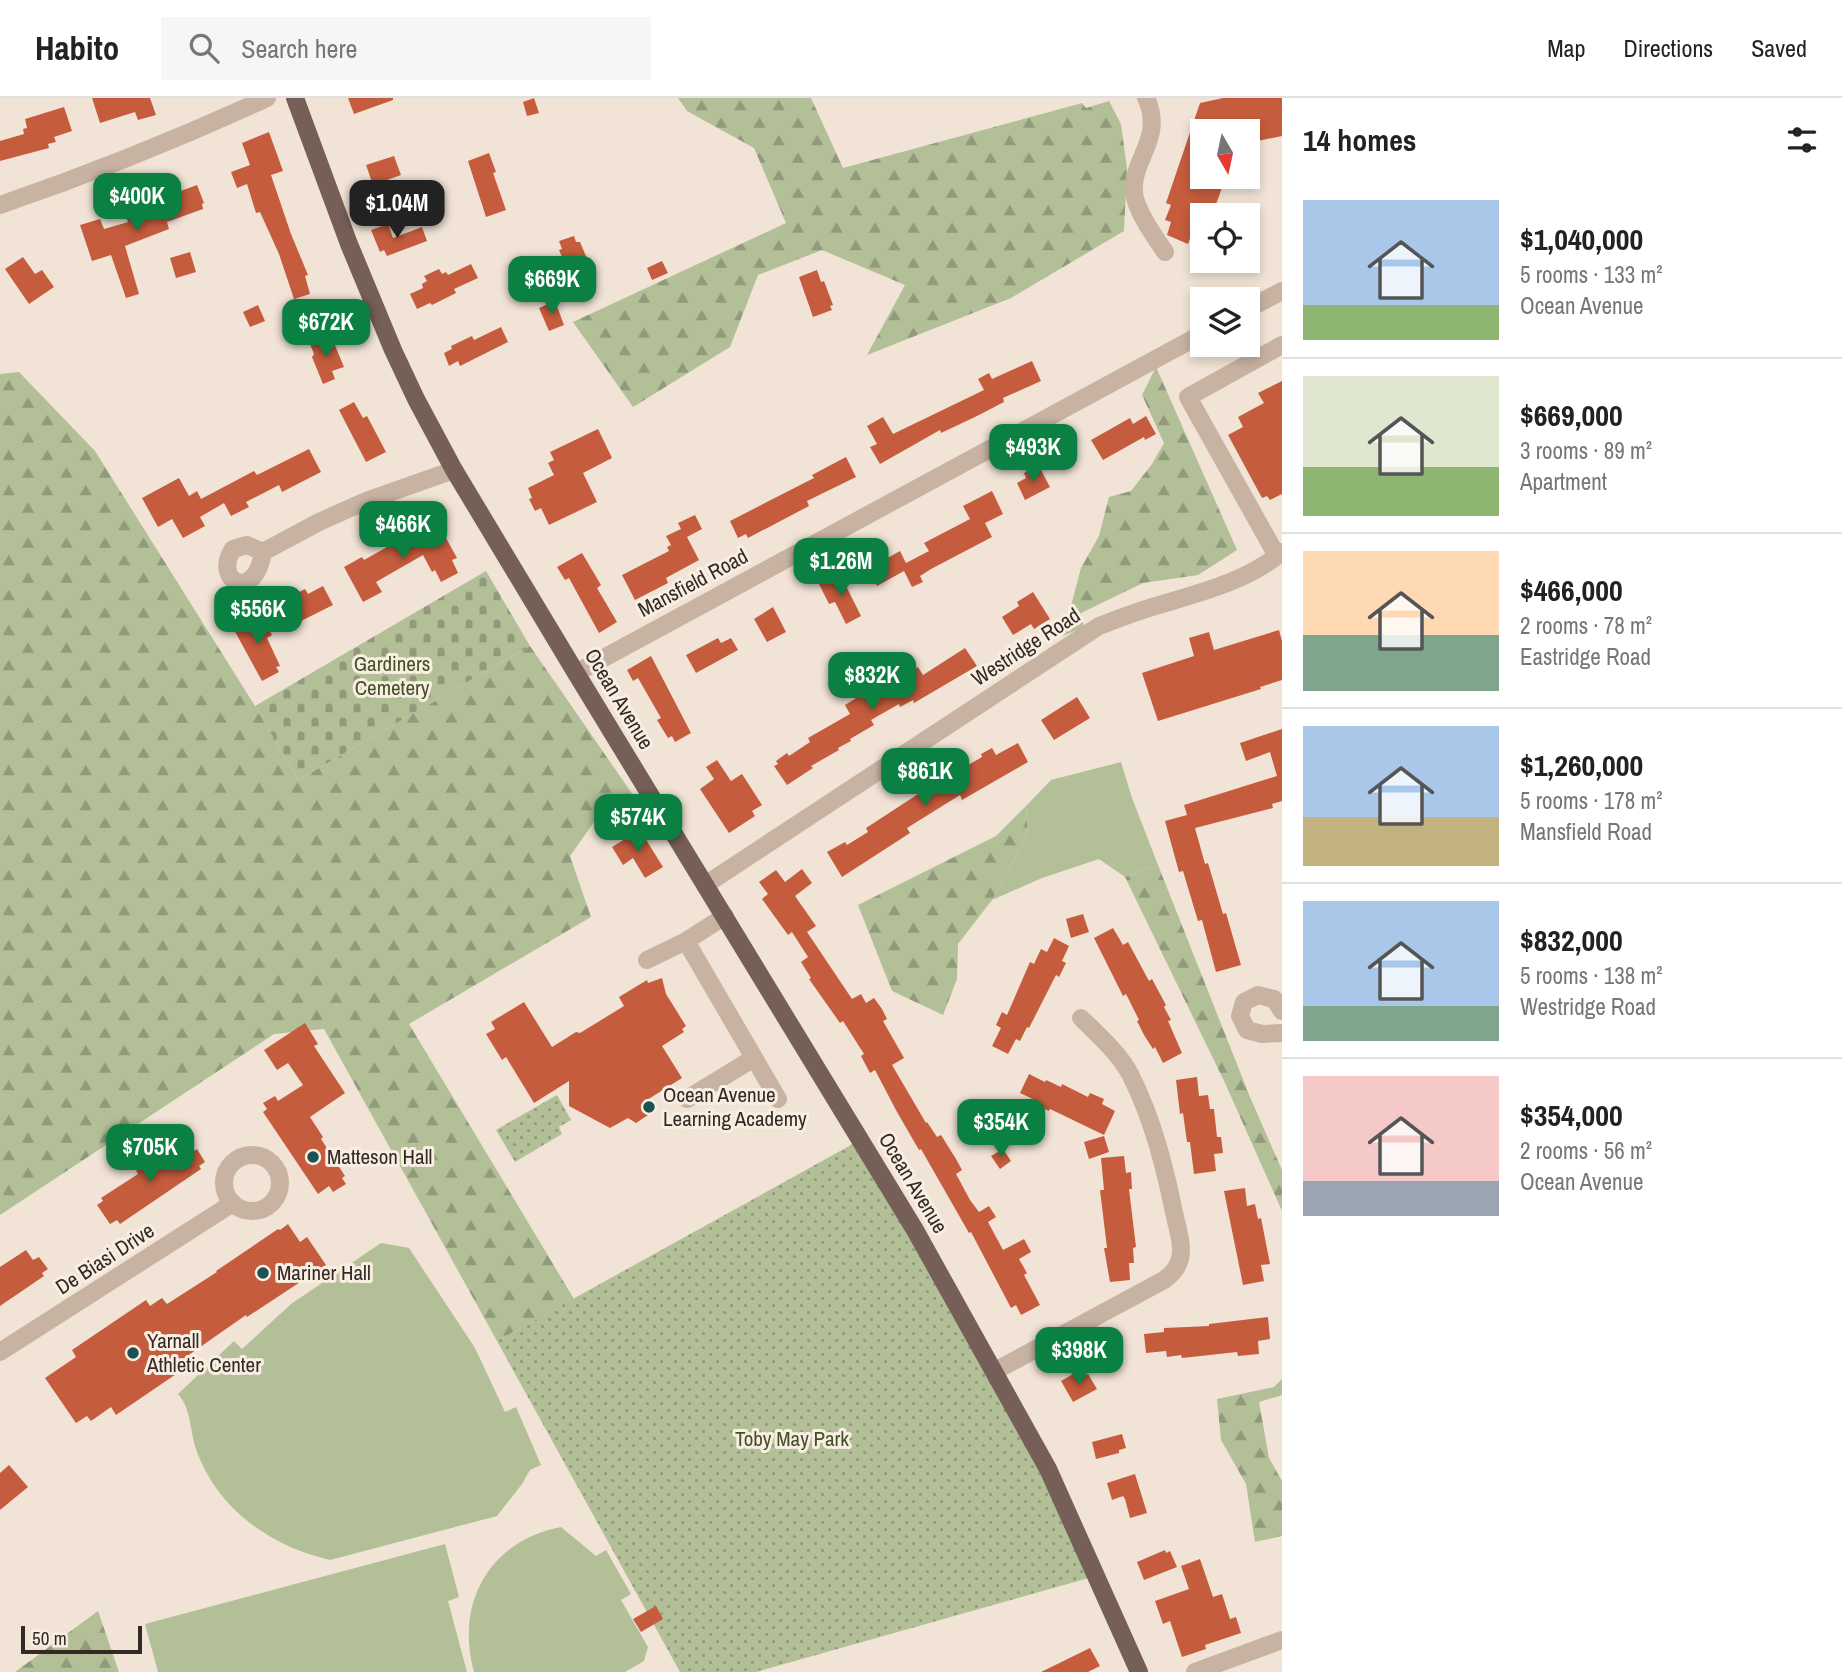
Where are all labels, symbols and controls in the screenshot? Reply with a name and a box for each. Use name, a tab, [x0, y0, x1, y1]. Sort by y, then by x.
search box	[161, 17, 651, 80]
text: Habito	[35, 26, 119, 70]
icon: search	[185, 29, 223, 67]
text: Search here	[241, 31, 357, 66]
text: Map	[1547, 32, 1585, 64]
text: Directions	[1623, 32, 1713, 64]
text: Saved	[1751, 32, 1807, 64]
north arrow	[1190, 119, 1260, 189]
map controls	[1190, 119, 1260, 357]
text: 14 homes	[1303, 120, 1417, 160]
icon: filters	[1783, 121, 1821, 159]
pin: $400K	[88, 174, 186, 233]
text: $400K	[109, 180, 165, 211]
pin: $1.04M	[340, 180, 454, 240]
text: $1.04M	[366, 187, 428, 218]
button: locate	[1190, 203, 1260, 273]
text: $1,040,000	[1520, 219, 1643, 259]
icon: home	[1359, 228, 1443, 312]
pin: $669K	[503, 256, 601, 316]
text: 5 rooms · 133 m²	[1520, 259, 1663, 290]
text: $669K	[524, 263, 580, 294]
button: layers	[1190, 287, 1260, 357]
text: Ocean Avenue	[1520, 290, 1643, 321]
pin: $672K	[277, 300, 375, 359]
text: $672K	[298, 306, 354, 337]
text: $669,000	[1520, 395, 1623, 435]
icon: home	[1359, 404, 1443, 488]
pin: $493K	[984, 424, 1082, 484]
text: $493K	[1005, 431, 1061, 462]
text: 3 rooms · 89 m²	[1520, 435, 1652, 466]
text: Apartment	[1520, 466, 1607, 497]
pin: $466K	[354, 502, 452, 561]
text: $466K	[375, 508, 431, 539]
pin: $1.26M	[784, 538, 898, 598]
street label: Mansfield Road	[633, 541, 753, 624]
text: $1.26M	[810, 545, 872, 576]
text: $466,000	[1520, 570, 1623, 610]
icon: home	[1359, 579, 1443, 663]
pin: $556K	[209, 587, 307, 646]
text: $556K	[230, 593, 286, 624]
street label: Westridge Road	[966, 601, 1086, 693]
text: 2 rooms · 78 m²	[1520, 610, 1652, 641]
text: Eastridge Road	[1520, 641, 1651, 672]
street label: Ocean Avenue	[578, 643, 661, 755]
park label: Gardiners Cemetery	[354, 649, 430, 702]
pin: $832K	[823, 652, 921, 712]
text: $832K	[844, 659, 900, 690]
text: $1,260,000	[1520, 745, 1643, 785]
pin: $861K	[876, 748, 974, 808]
icon: home	[1359, 754, 1443, 838]
text: $861K	[897, 755, 953, 786]
text: 5 rooms · 178 m²	[1520, 785, 1663, 816]
pin: $574K	[589, 794, 687, 854]
text: $574K	[610, 801, 666, 832]
text: Mansfield Road	[1520, 816, 1652, 847]
text: $832,000	[1520, 920, 1623, 960]
icon: home	[1359, 929, 1443, 1013]
text: 5 rooms · 138 m²	[1520, 960, 1663, 991]
text: Westridge Road	[1520, 991, 1656, 1022]
place label: Ocean Avenue Learning Academy	[663, 1080, 807, 1133]
text: $354,000	[1520, 1095, 1623, 1135]
marker: Ocean Avenue Learning Academy	[641, 1099, 657, 1115]
pin: $354K	[952, 1100, 1050, 1159]
icon: home	[1359, 1104, 1443, 1188]
text: $354K	[973, 1106, 1029, 1137]
pin: $705K	[101, 1124, 199, 1184]
street label: Ocean Avenue	[872, 1127, 955, 1239]
text: $705K	[122, 1131, 178, 1162]
text: 2 rooms · 56 m²	[1520, 1135, 1652, 1166]
place label: Matteson Hall	[327, 1142, 432, 1171]
marker: Matteson Hall	[305, 1149, 321, 1165]
text: Ocean Avenue	[1520, 1166, 1643, 1197]
street label: De Biasi Drive	[50, 1216, 160, 1301]
place label: Mariner Hall	[277, 1258, 371, 1287]
marker: Mariner Hall	[255, 1265, 271, 1281]
place label: Yarnall Athletic Center	[146, 1326, 261, 1379]
pin: $398K	[1030, 1328, 1128, 1387]
text: $398K	[1051, 1334, 1107, 1365]
marker: Yarnall Athletic Center	[125, 1345, 141, 1361]
park label: Toby May Park	[735, 1424, 849, 1453]
scale bar	[21, 1623, 142, 1655]
text: 50 m	[32, 1625, 67, 1651]

